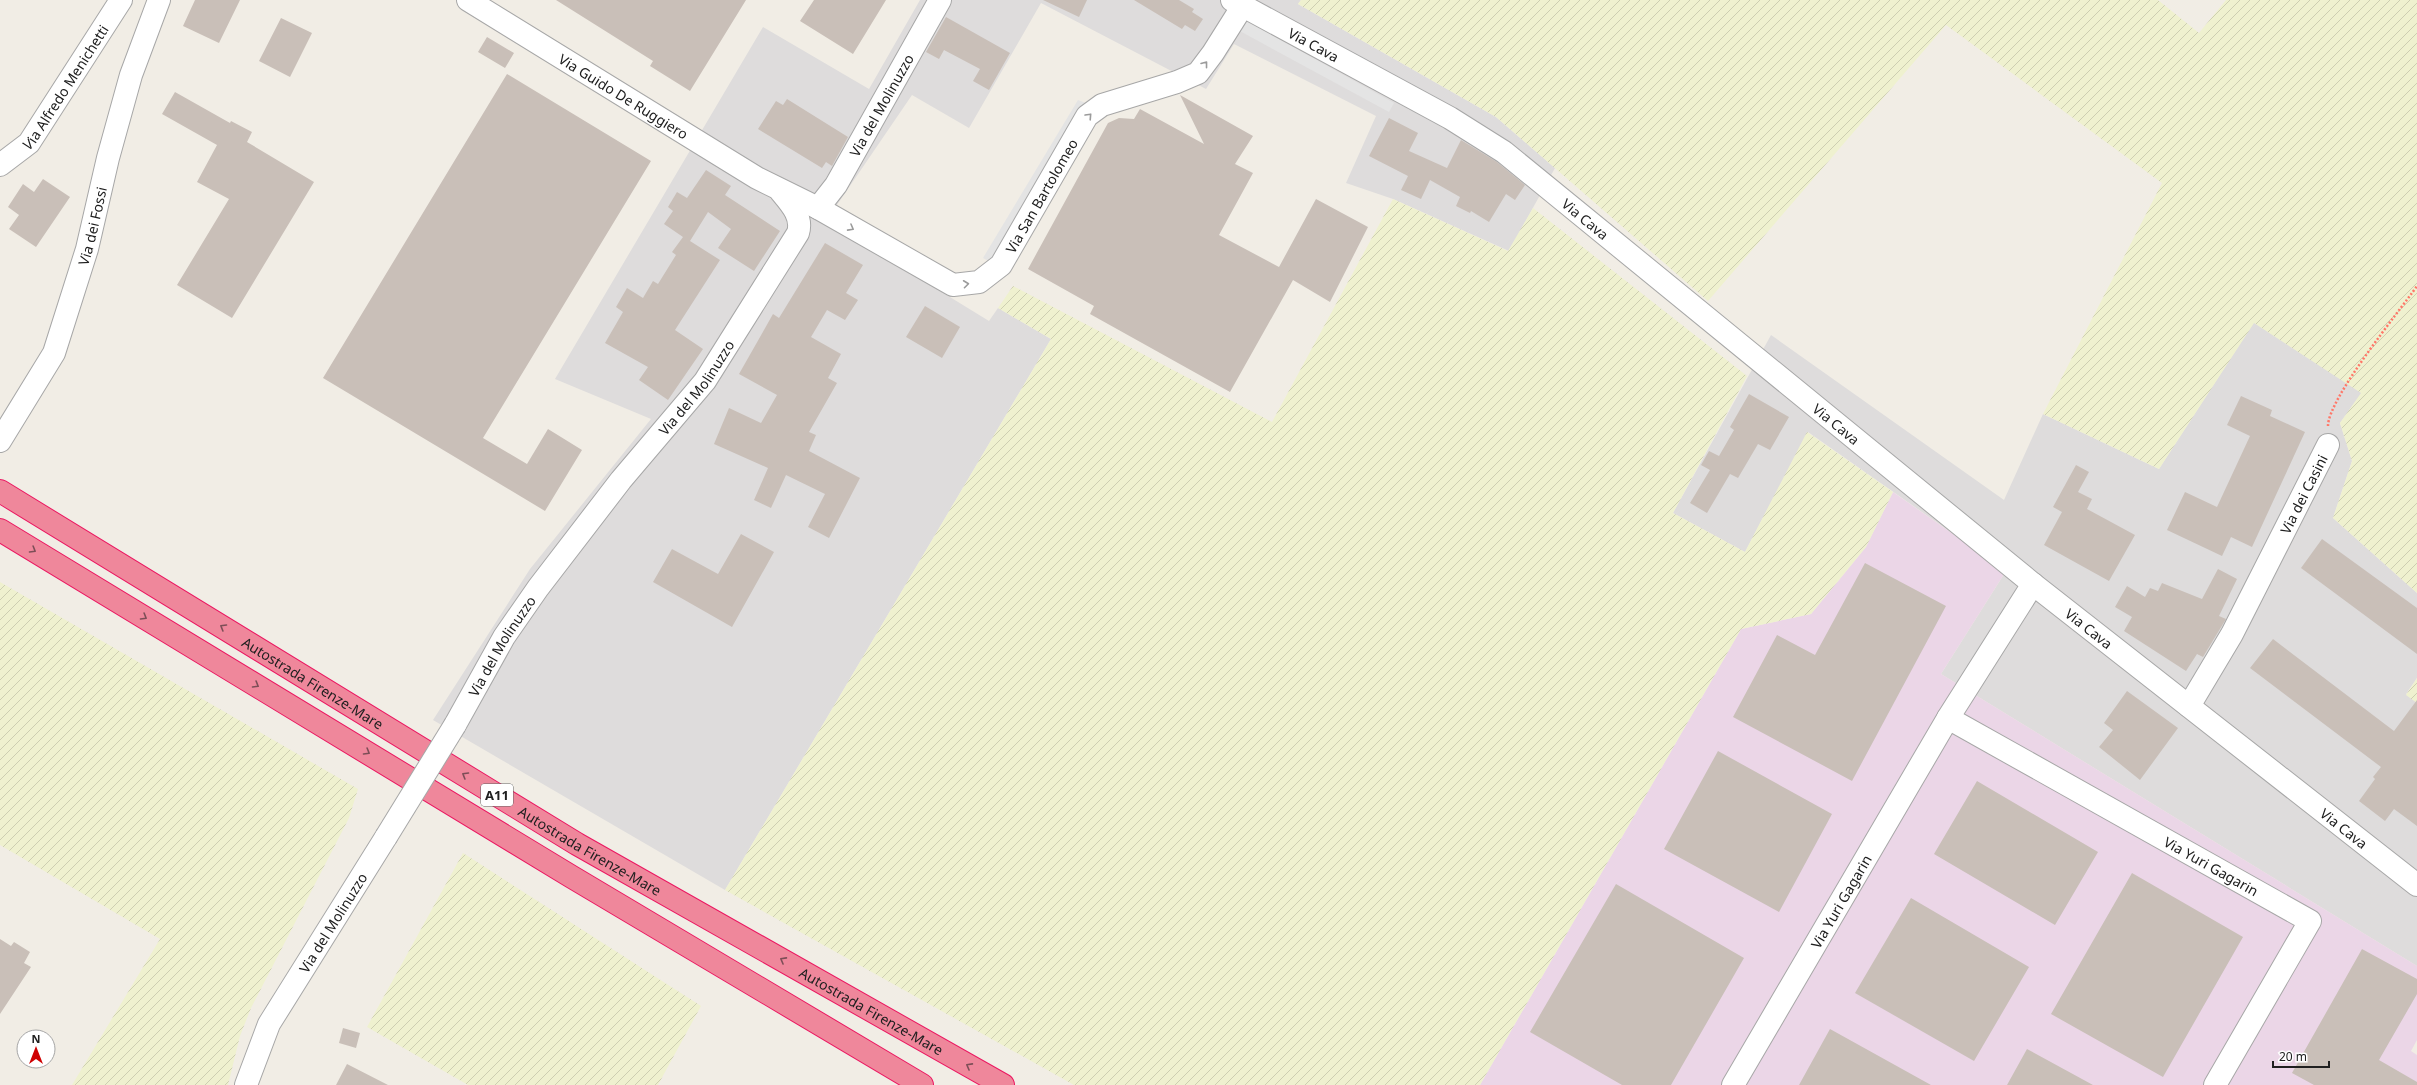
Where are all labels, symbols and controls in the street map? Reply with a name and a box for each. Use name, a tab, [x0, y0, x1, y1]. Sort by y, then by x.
street label: Via Alfredo Menichetti	[19, 21, 112, 154]
street label: Via Cava	[1285, 23, 1343, 66]
street label: Via Guido De Ruggiero	[556, 49, 692, 143]
street label: Via del Molinuzzo	[845, 50, 917, 160]
one-way arrow	[1200, 62, 1207, 69]
one-way arrow	[1084, 113, 1092, 121]
street label: Via San Bartolomeo	[1001, 135, 1082, 256]
street label: Via dei Fossi	[73, 185, 111, 268]
street label: Via Cava	[1558, 194, 1613, 243]
one-way arrow	[847, 224, 854, 231]
one-way arrow	[963, 280, 969, 289]
street label: Via del Molinuzzo	[654, 336, 738, 439]
street label: Via Cava	[1809, 399, 1864, 448]
street label: Via dei Casini	[2275, 451, 2331, 537]
one-way arrow	[29, 545, 36, 552]
street label: Via del Molinuzzo	[464, 592, 540, 699]
street label: Via Cava	[2062, 603, 2117, 653]
one-way arrow	[140, 613, 147, 620]
one-way arrow	[220, 625, 227, 632]
street label: Autostrada Firenze-Mare	[239, 632, 387, 733]
one-way arrow	[252, 680, 259, 687]
one-way arrow	[363, 748, 370, 755]
one-way arrow	[462, 773, 469, 780]
road number: A11	[481, 784, 513, 806]
street label: Autostrada Firenze-Mare	[515, 801, 665, 899]
street label: Via Cava	[2317, 803, 2372, 852]
street label: Via Yuri Gagarin	[2161, 832, 2262, 900]
street label: Via Yuri Gagarin	[1806, 851, 1876, 951]
street label: Via del Molinuzzo	[294, 869, 371, 976]
one-way arrow	[780, 958, 787, 965]
street label: Autostrada Firenze-Mare	[796, 962, 947, 1059]
north arrow	[16, 1029, 56, 1069]
text: N	[32, 1031, 40, 1046]
scale bar	[2273, 1043, 2329, 1069]
text: 20 m	[2279, 1048, 2307, 1065]
one-way arrow	[966, 1063, 973, 1070]

